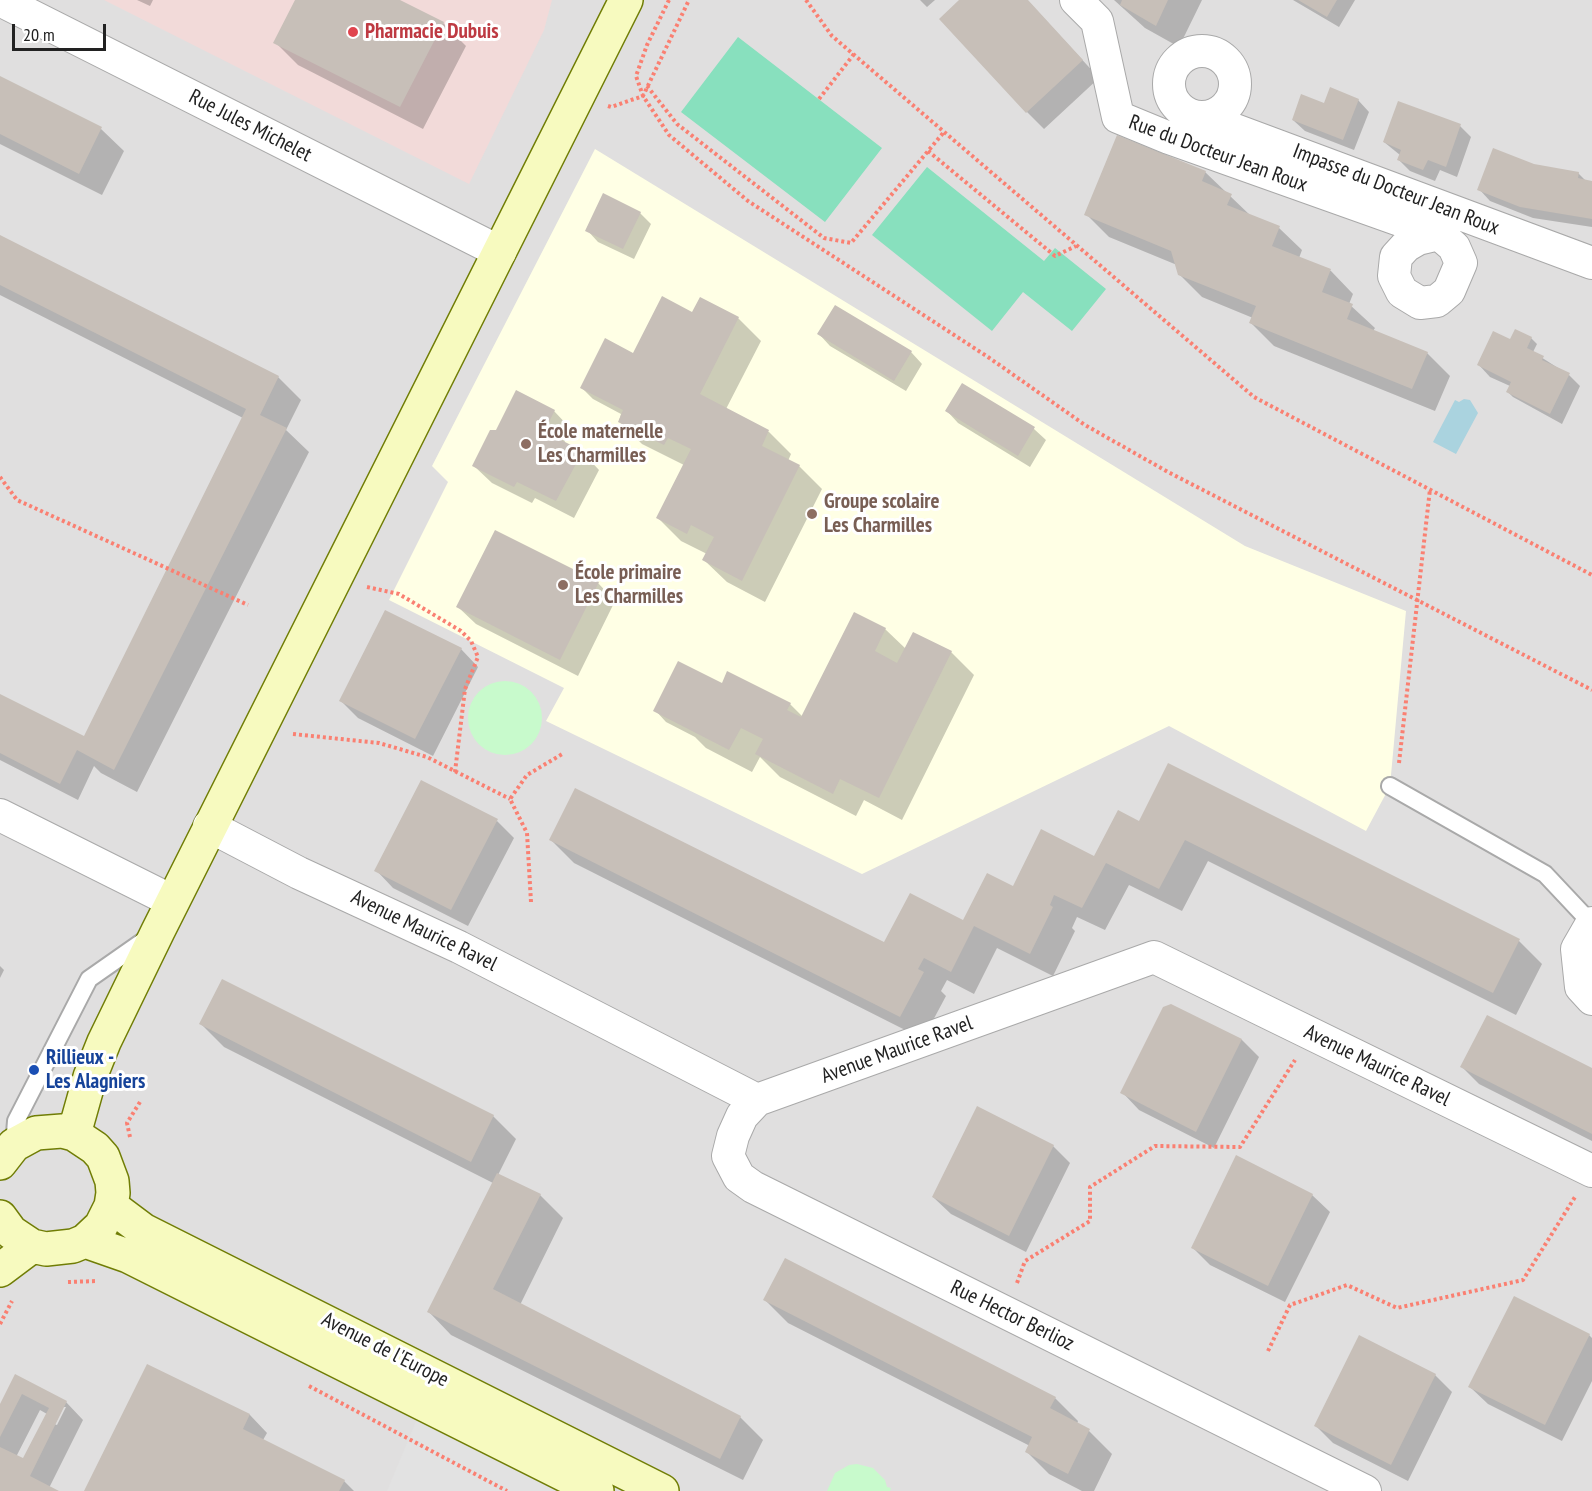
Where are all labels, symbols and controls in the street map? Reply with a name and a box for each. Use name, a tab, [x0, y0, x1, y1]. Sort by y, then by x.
scale bar	[15, 12, 110, 50]
place label: Pharmacie Dubuis	[365, 19, 499, 45]
text: 20 m	[23, 23, 55, 46]
marker: Pharmacie Dubuis	[346, 25, 360, 39]
street label: Rue Jules Michelet	[184, 84, 316, 168]
street label: Rue du Docteur Jean Roux	[1125, 110, 1311, 198]
street label: Impasse du Docteur Jean Roux	[1289, 139, 1503, 241]
place label: École maternelle Les Charmilles	[538, 419, 663, 469]
marker: École maternelle Les Charmilles	[519, 437, 533, 451]
place label: Groupe scolaire Les Charmilles	[824, 489, 939, 539]
marker: Groupe scolaire Les Charmilles	[805, 507, 819, 521]
place label: École primaire Les Charmilles	[575, 560, 683, 610]
marker: École primaire Les Charmilles	[556, 578, 570, 592]
street label: Avenue Maurice Ravel	[347, 885, 501, 977]
street label: Avenue Maurice Ravel	[818, 1011, 976, 1089]
street label: Avenue Maurice Ravel	[1300, 1020, 1454, 1112]
place label: Rillieux - Les Alagniers	[46, 1045, 145, 1095]
marker: Rillieux - Les Alagniers	[27, 1063, 41, 1077]
street label: Rue Hector Berlioz	[946, 1275, 1078, 1357]
street label: Avenue de l'Europe	[317, 1307, 453, 1393]

